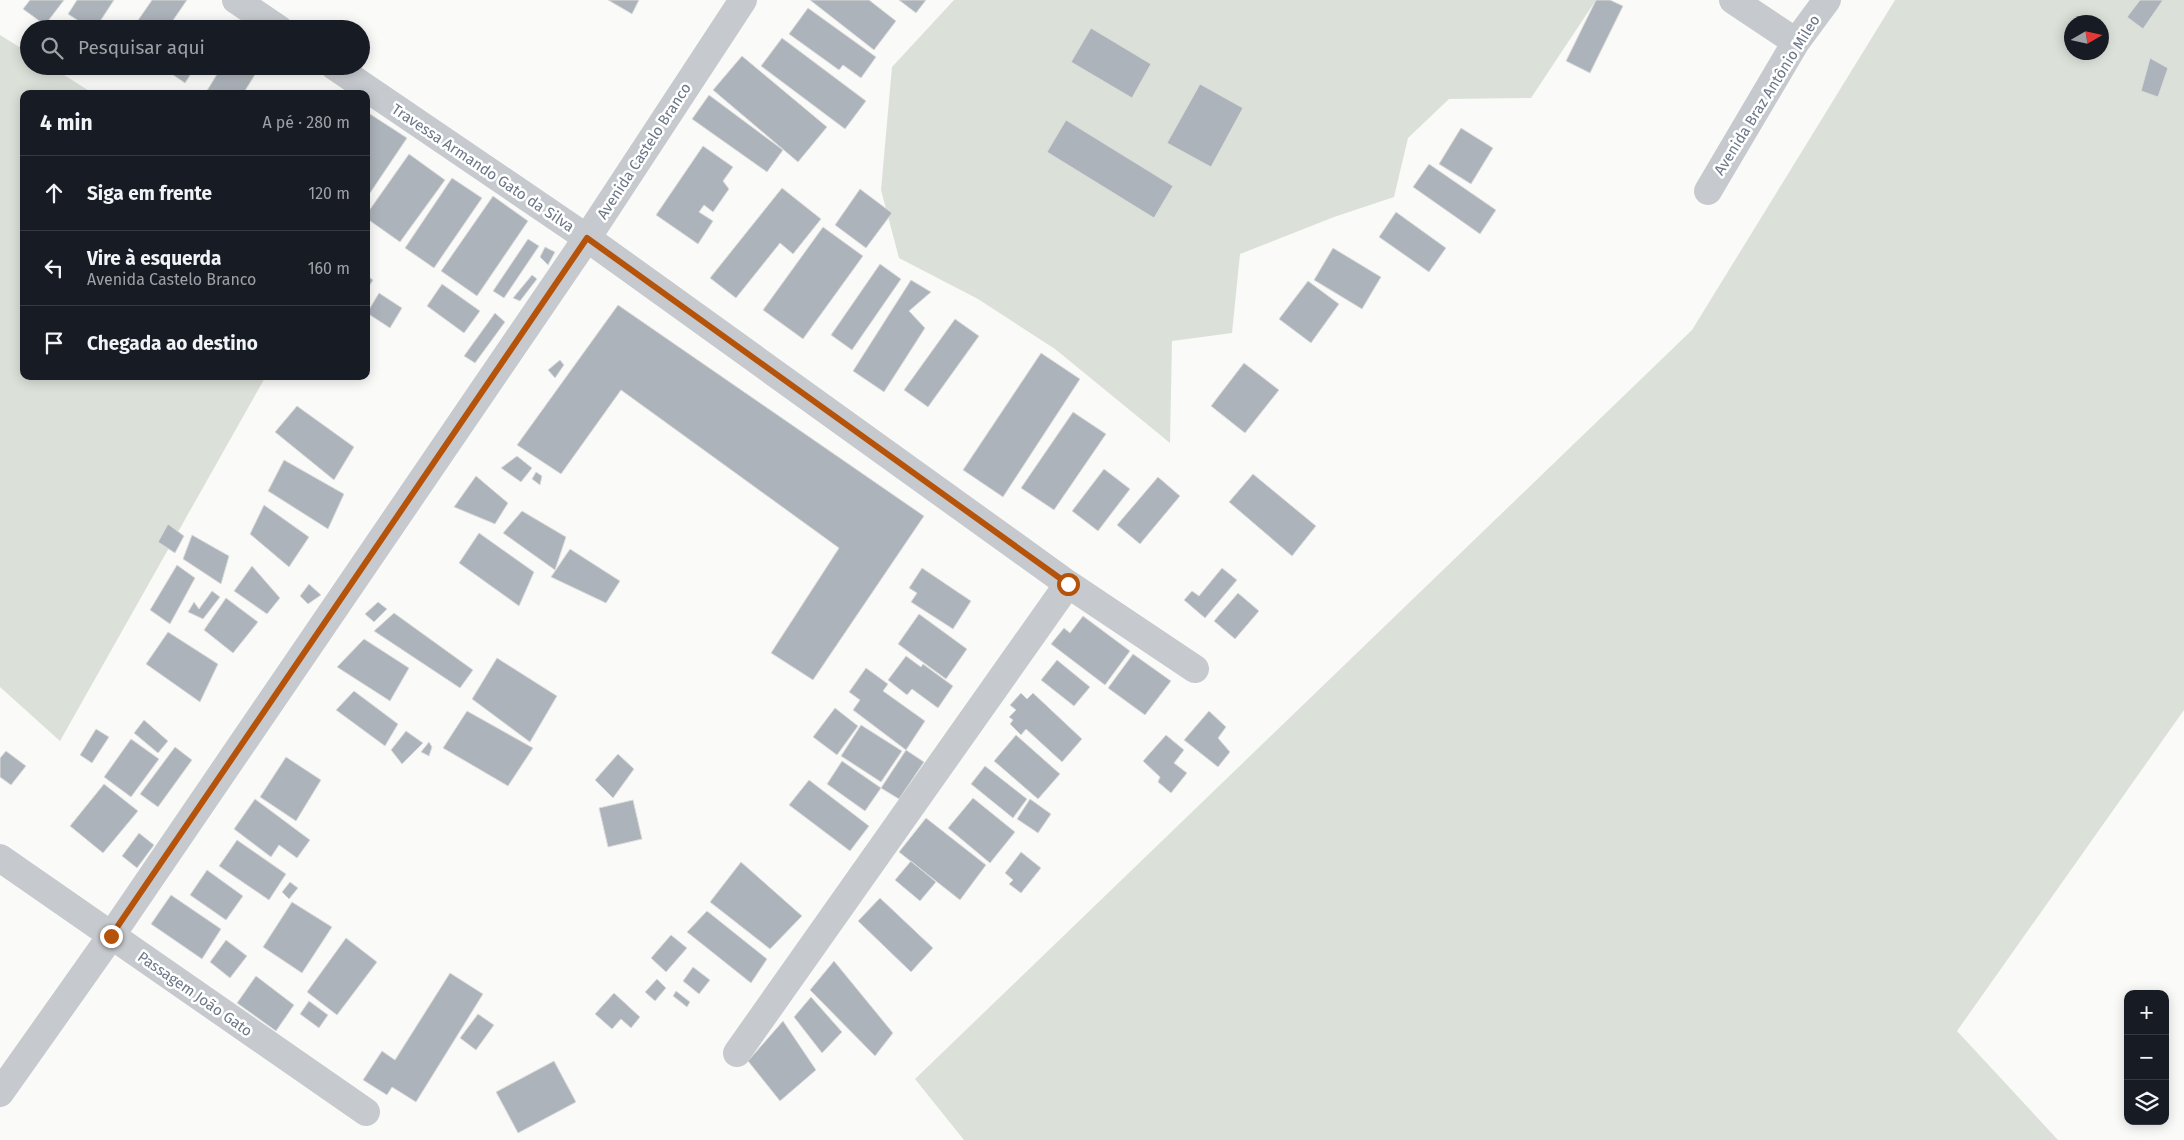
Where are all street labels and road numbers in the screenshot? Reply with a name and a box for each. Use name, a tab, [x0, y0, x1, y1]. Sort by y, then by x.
street label: Avenida Braz Antônio Mileo	[1710, 12, 1824, 178]
street label: Avenida Castelo Branco	[593, 79, 695, 223]
street label: Travessa Armando Gato da Silva	[388, 100, 578, 236]
street label: Passagem João Gato	[134, 948, 256, 1040]

